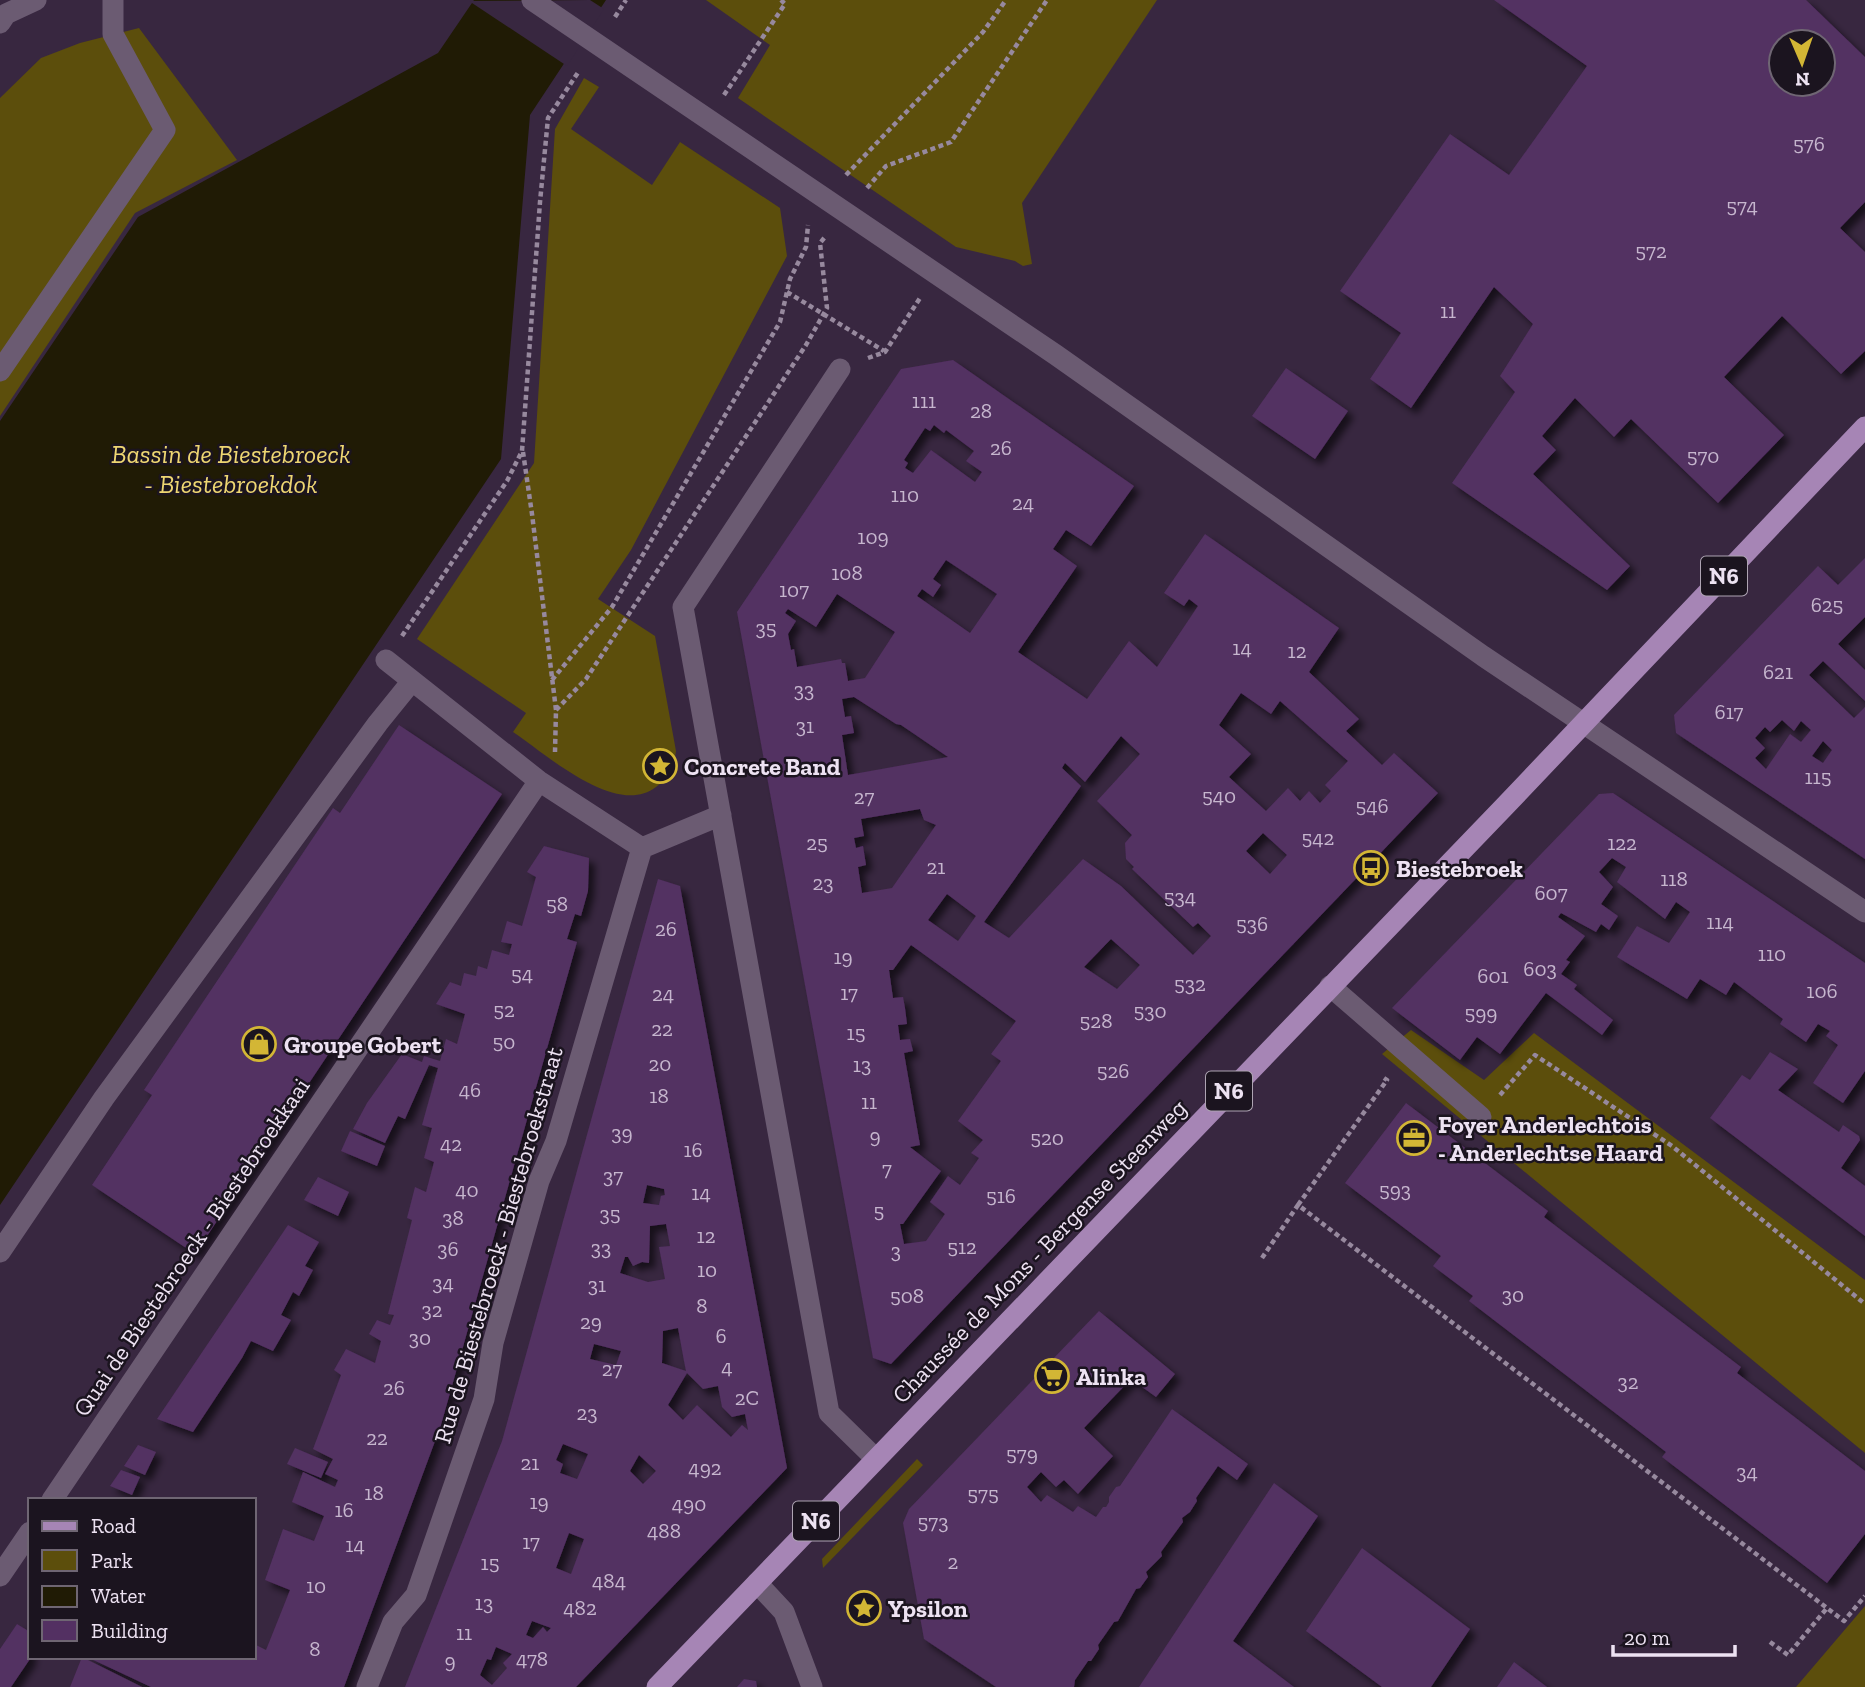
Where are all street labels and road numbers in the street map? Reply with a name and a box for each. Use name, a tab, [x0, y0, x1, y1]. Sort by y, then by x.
road number: N6	[1701, 556, 1747, 596]
street label: Rue de Biestebroeck - Biestebroekstraat	[427, 1043, 569, 1447]
street label: Quai de Biestebroeck - Biestebroekkaai	[67, 1072, 316, 1422]
road number: N6	[1206, 1072, 1252, 1110]
street label: Chaussée de Mons - Bergense Steenweg	[886, 1093, 1192, 1409]
road number: N6	[793, 1502, 839, 1540]

